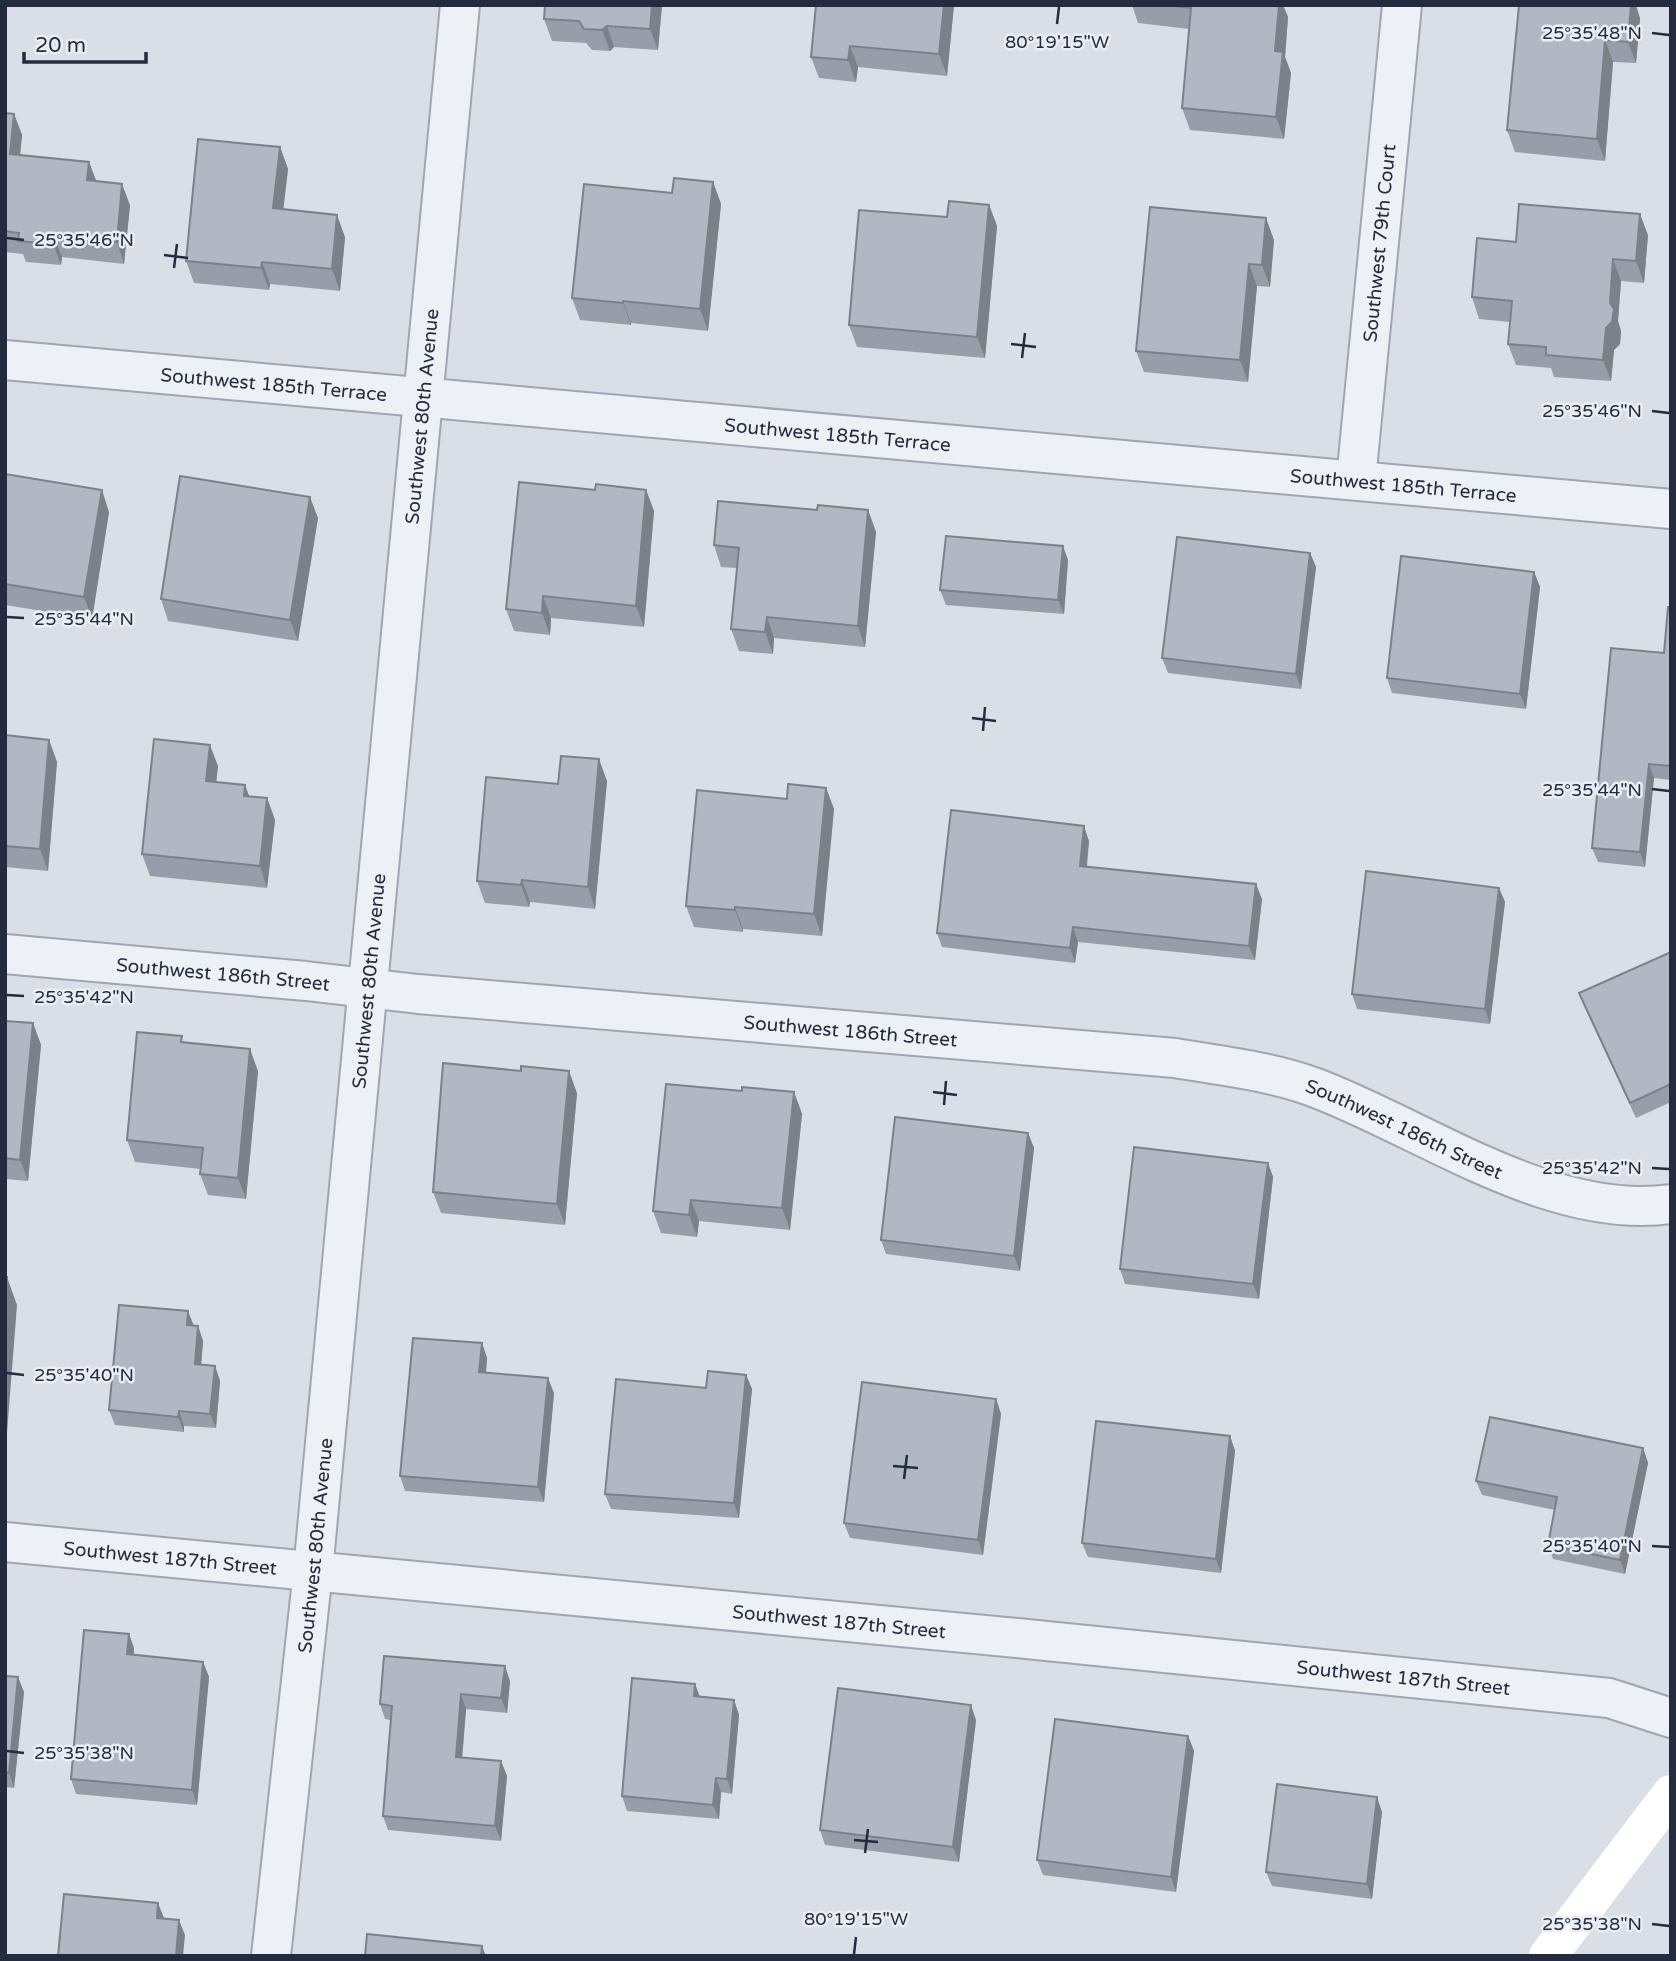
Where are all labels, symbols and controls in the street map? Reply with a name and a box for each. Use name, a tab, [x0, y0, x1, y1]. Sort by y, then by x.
scale bar	[24, 21, 147, 65]
text: 25°35'48"N	[1542, 22, 1642, 44]
text: 80°19'15"W	[1005, 31, 1109, 53]
text: 20 m	[35, 33, 86, 58]
street label: Southwest 79th Court	[1359, 143, 1400, 343]
text: 25°35'46"N	[34, 229, 134, 251]
street label: Southwest 80th Avenue	[401, 308, 443, 525]
street label: Southwest 185th Terrace	[160, 364, 388, 406]
text: 25°35'46"N	[1542, 400, 1642, 422]
street label: Southwest 185th Terrace	[723, 414, 952, 457]
street label: Southwest 185th Terrace	[1289, 465, 1518, 507]
text: 25°35'44"N	[34, 608, 134, 630]
text: 25°35'44"N	[1542, 779, 1642, 801]
street label: Southwest 80th Avenue	[348, 872, 390, 1090]
street label: Southwest 186th Street	[115, 954, 331, 996]
text: 25°35'42"N	[34, 986, 134, 1008]
street label: Southwest 186th Street	[743, 1012, 958, 1052]
street label: Southwest 186th Street	[1302, 1075, 1505, 1184]
text: 25°35'42"N	[1542, 1157, 1642, 1179]
text: 25°35'40"N	[34, 1364, 134, 1386]
street label: Southwest 80th Avenue	[294, 1437, 337, 1654]
text: 25°35'40"N	[1542, 1535, 1642, 1557]
street label: Southwest 187th Street	[62, 1538, 278, 1580]
street label: Southwest 187th Street	[731, 1601, 947, 1643]
street label: Southwest 187th Street	[1296, 1656, 1511, 1700]
text: 25°35'38"N	[34, 1742, 134, 1764]
text: 80°19'15"W	[804, 1908, 908, 1930]
text: 25°35'38"N	[1542, 1913, 1642, 1935]

